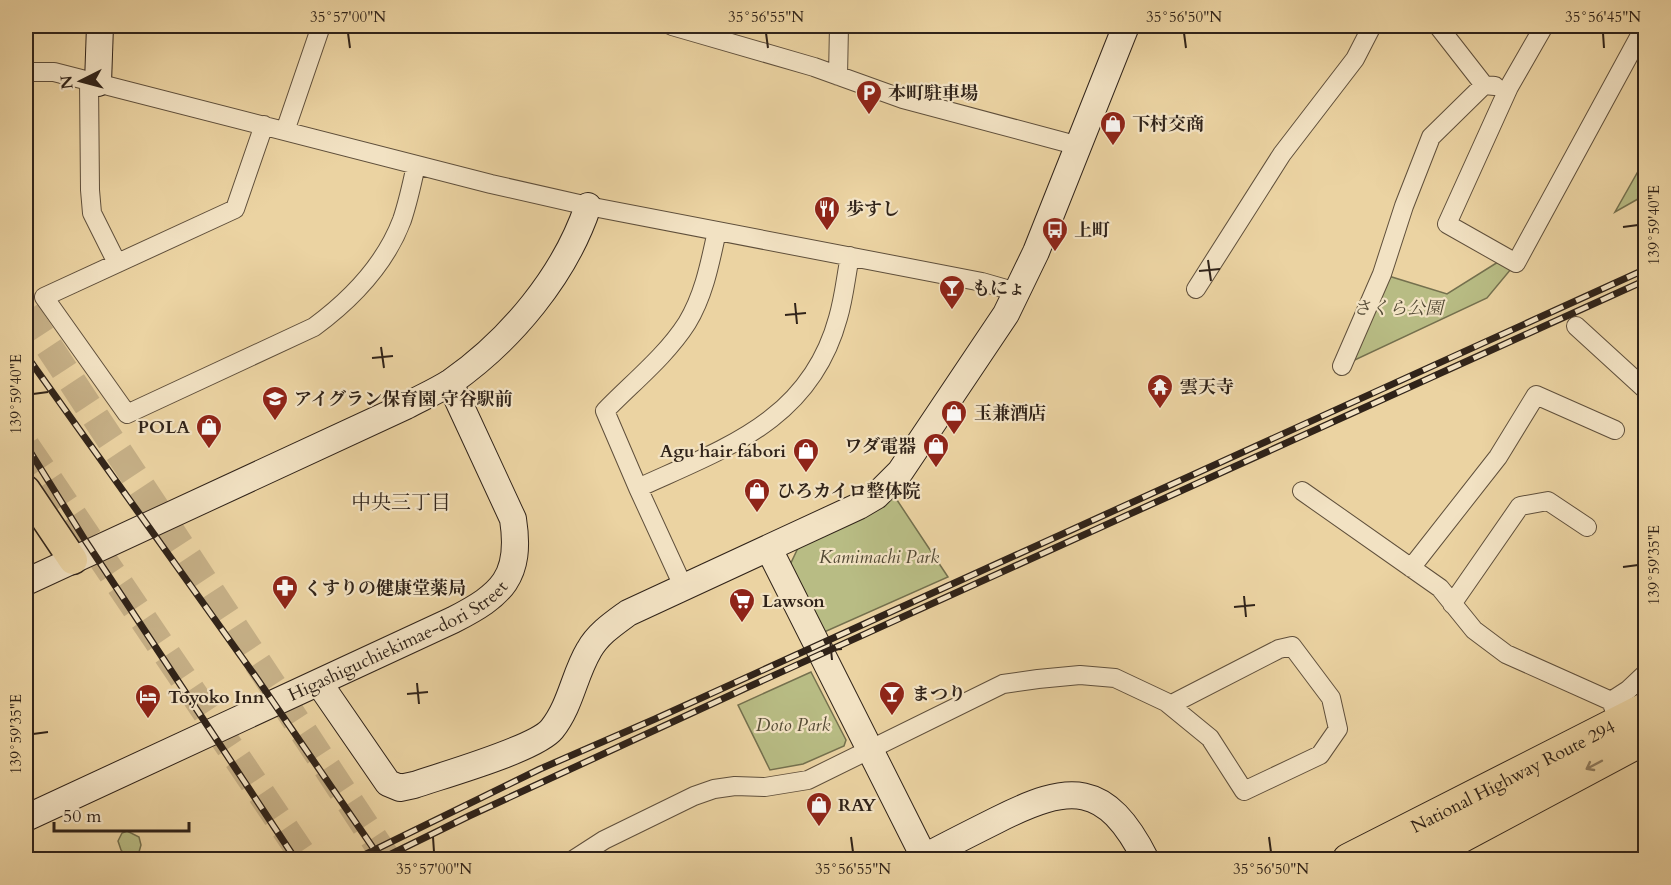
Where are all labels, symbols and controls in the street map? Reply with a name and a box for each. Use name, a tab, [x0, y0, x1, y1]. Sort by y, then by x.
text: 35°57'00"N	[310, 7, 386, 27]
text: 35°56'55"N	[728, 7, 804, 27]
text: 35°56'50"N	[1146, 7, 1222, 27]
text: 35°56'45"N	[1565, 7, 1641, 27]
north arrow	[51, 51, 111, 111]
text: N	[55, 74, 79, 91]
parking icon: 本町駐車場	[854, 78, 884, 116]
place label: 本町駐車場	[888, 81, 978, 106]
shop icon: 下村交商	[1098, 109, 1128, 147]
place label: 下村交商	[1132, 112, 1204, 137]
text: 139°59'40"E	[1644, 185, 1664, 265]
restaurant icon: 歩すし	[812, 194, 842, 232]
place label: 歩すし	[846, 197, 900, 222]
bus stop icon: 上町	[1040, 215, 1070, 253]
place label: 上町	[1074, 218, 1110, 243]
bar icon: もにょ	[937, 273, 967, 311]
place label: もにょ	[972, 276, 1026, 301]
park label: さくら公園	[1353, 296, 1446, 321]
text: 139°59'40"E	[6, 354, 26, 434]
temple icon: 雲天寺	[1145, 372, 1175, 410]
place label: 雲天寺	[1180, 375, 1234, 400]
school or university icon: アイグラン保育園 守谷駅前	[260, 384, 290, 422]
place label: アイグラン保育園 守谷駅前	[294, 387, 513, 412]
shop icon: 玉兼酒店	[939, 398, 969, 436]
place label: 玉兼酒店	[974, 401, 1046, 426]
shop icon: POLA	[194, 412, 224, 450]
place label: POLA	[138, 415, 190, 440]
shop icon: ワダ電器	[921, 431, 951, 469]
place label: ワダ電器	[844, 434, 916, 459]
shop icon: Agu hair fabori	[791, 436, 821, 474]
place label: Agu hair fabori	[660, 439, 786, 464]
shop icon: ひろカイロ整体院	[742, 476, 772, 514]
place label: ひろカイロ整体院	[777, 479, 920, 504]
district label: 中央三丁目	[351, 489, 451, 516]
text: 139°59'35"E	[1644, 525, 1664, 605]
park label: Kamimachi Park	[819, 545, 939, 570]
pharmacy icon: くすりの健康堂薬局	[270, 573, 300, 611]
street label: Higashiguchiekimae-dori Street	[284, 575, 514, 707]
place label: くすりの健康堂薬局	[304, 576, 466, 601]
supermarket icon: Lawson	[727, 586, 757, 624]
place label: Lawson	[762, 589, 825, 614]
bar icon: まつり	[877, 679, 907, 717]
hotel icon: Toyoko Inn	[133, 682, 163, 720]
place label: まつり	[912, 682, 966, 707]
place label: Toyoko Inn	[168, 685, 265, 710]
text: 139°59'35"E	[6, 694, 26, 774]
park label: Doto Park	[756, 713, 830, 738]
street label: National Highway Route 294	[1406, 714, 1620, 839]
one-way arrow	[1586, 759, 1603, 771]
shop icon: RAY	[804, 790, 834, 828]
place label: RAY	[838, 793, 877, 818]
scale bar	[54, 795, 189, 833]
text: 50 m	[63, 804, 102, 829]
text: 35°57'00"N	[396, 859, 472, 879]
text: 35°56'55"N	[815, 859, 891, 879]
text: 35°56'50"N	[1233, 859, 1309, 879]

